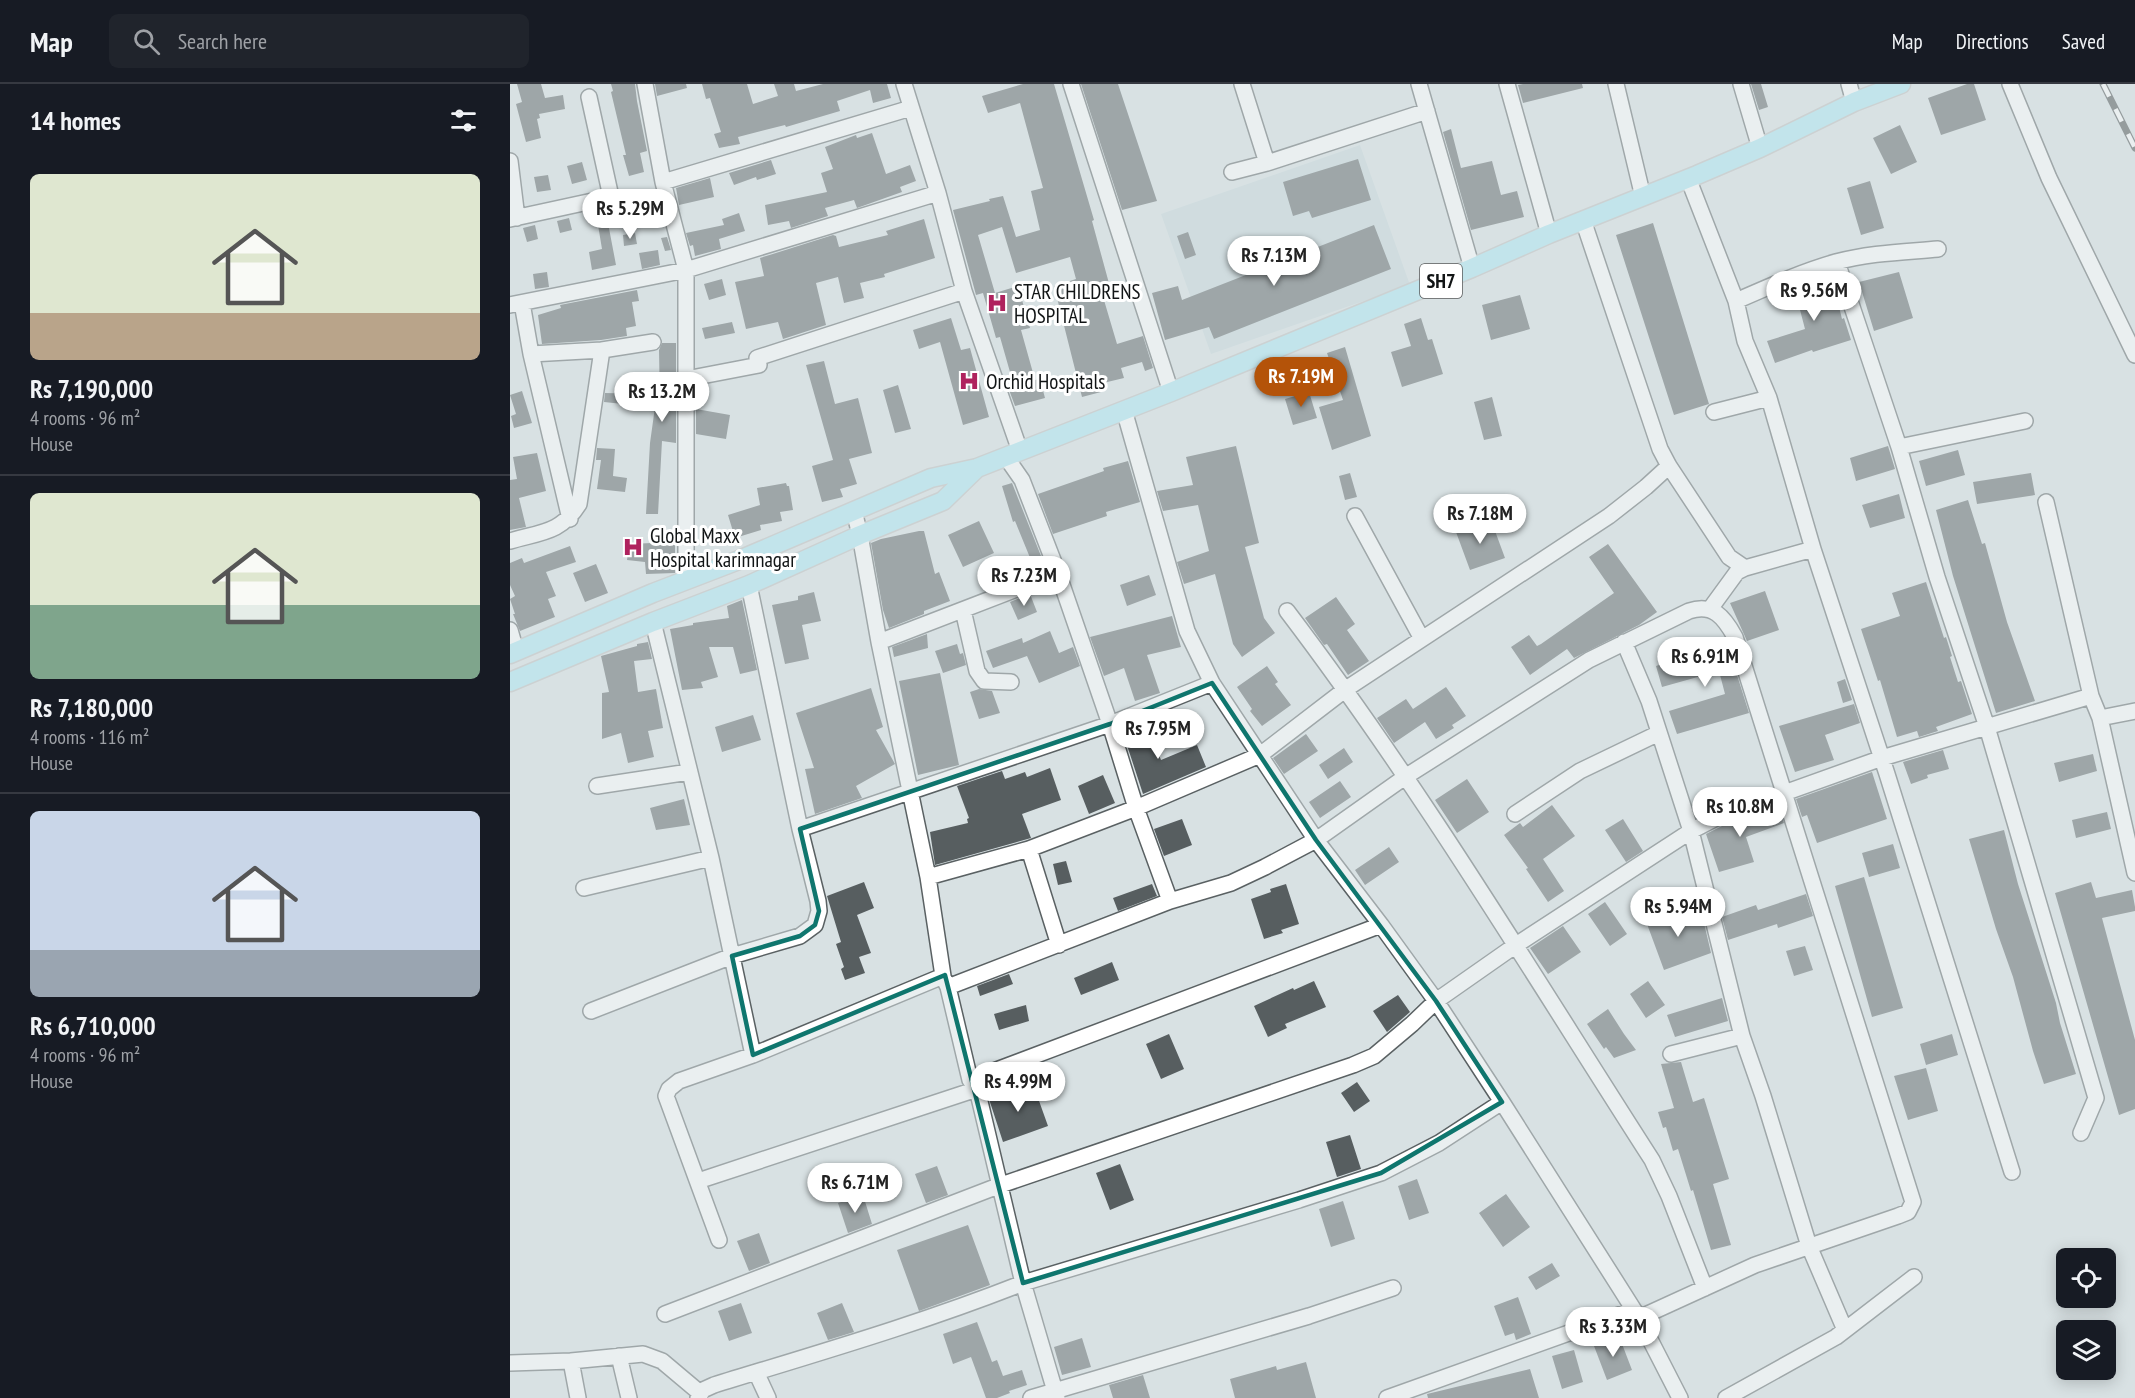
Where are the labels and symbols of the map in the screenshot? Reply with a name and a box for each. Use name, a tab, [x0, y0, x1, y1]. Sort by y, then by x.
pin: Rs 5.29M	[568, 189, 692, 240]
pin: Rs 7.13M	[1212, 236, 1336, 287]
road number: SH7	[1420, 264, 1462, 298]
pin: Rs 9.56M	[1752, 271, 1876, 322]
place label: STAR CHILDRENS HOSPITAL	[1014, 278, 1141, 329]
hospital icon: STAR CHILDRENS HOSPITAL	[985, 291, 1009, 315]
pin: Rs 7.19M	[1239, 357, 1363, 408]
place label: Orchid Hospitals	[986, 368, 1105, 395]
hospital icon: Orchid Hospitals	[957, 369, 981, 393]
pin: Rs 13.2M	[600, 372, 724, 423]
pin: Rs 7.18M	[1418, 494, 1542, 545]
place label: Global Maxx Hospital karimnagar	[650, 522, 796, 573]
hospital icon: Global Maxx Hospital karimnagar	[621, 535, 645, 559]
pin: Rs 7.23M	[962, 556, 1086, 607]
pin: Rs 6.91M	[1643, 637, 1767, 688]
pin: Rs 7.95M	[1096, 709, 1220, 760]
pin: Rs 10.8M	[1678, 787, 1802, 838]
pin: Rs 5.94M	[1616, 887, 1740, 938]
pin: Rs 4.99M	[956, 1062, 1080, 1113]
pin: Rs 6.71M	[793, 1163, 917, 1214]
pin: Rs 3.33M	[1551, 1307, 1675, 1358]

